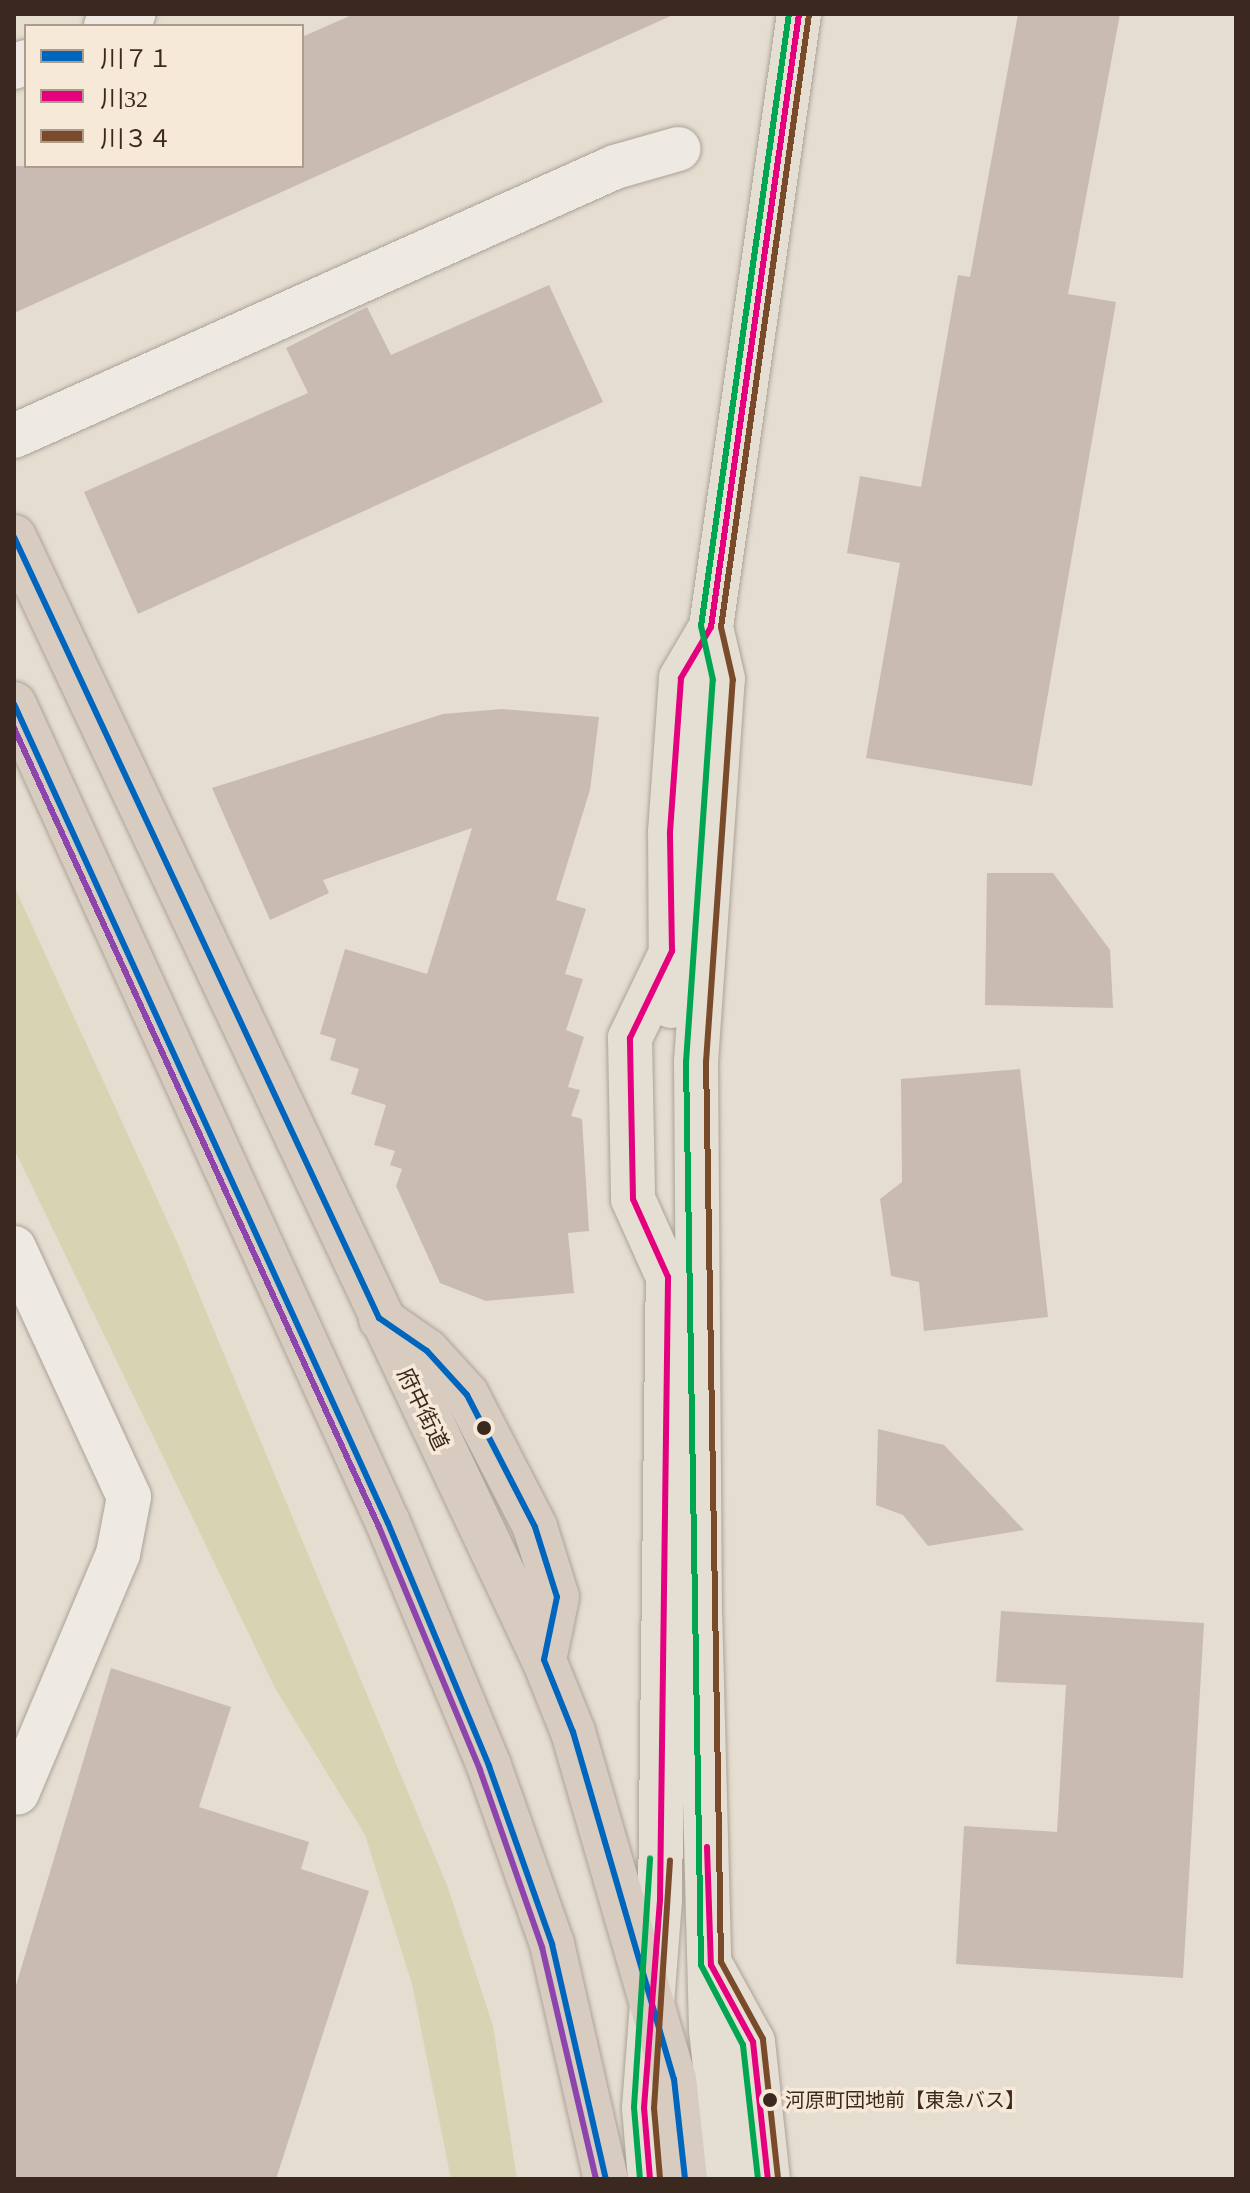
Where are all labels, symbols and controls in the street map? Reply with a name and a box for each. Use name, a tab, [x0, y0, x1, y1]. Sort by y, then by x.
legend	[24, 24, 304, 168]
text: 川７１	[100, 46, 172, 72]
text: 川32	[100, 86, 148, 112]
text: 川３４	[100, 126, 172, 152]
street label: 府中街道	[392, 1364, 454, 1454]
unlabelled marker	[476, 1420, 492, 1436]
place label: 河原町団地前【東急バス】	[785, 2088, 1025, 2112]
marker: 河原町団地前【東急バス】	[762, 2092, 778, 2108]

